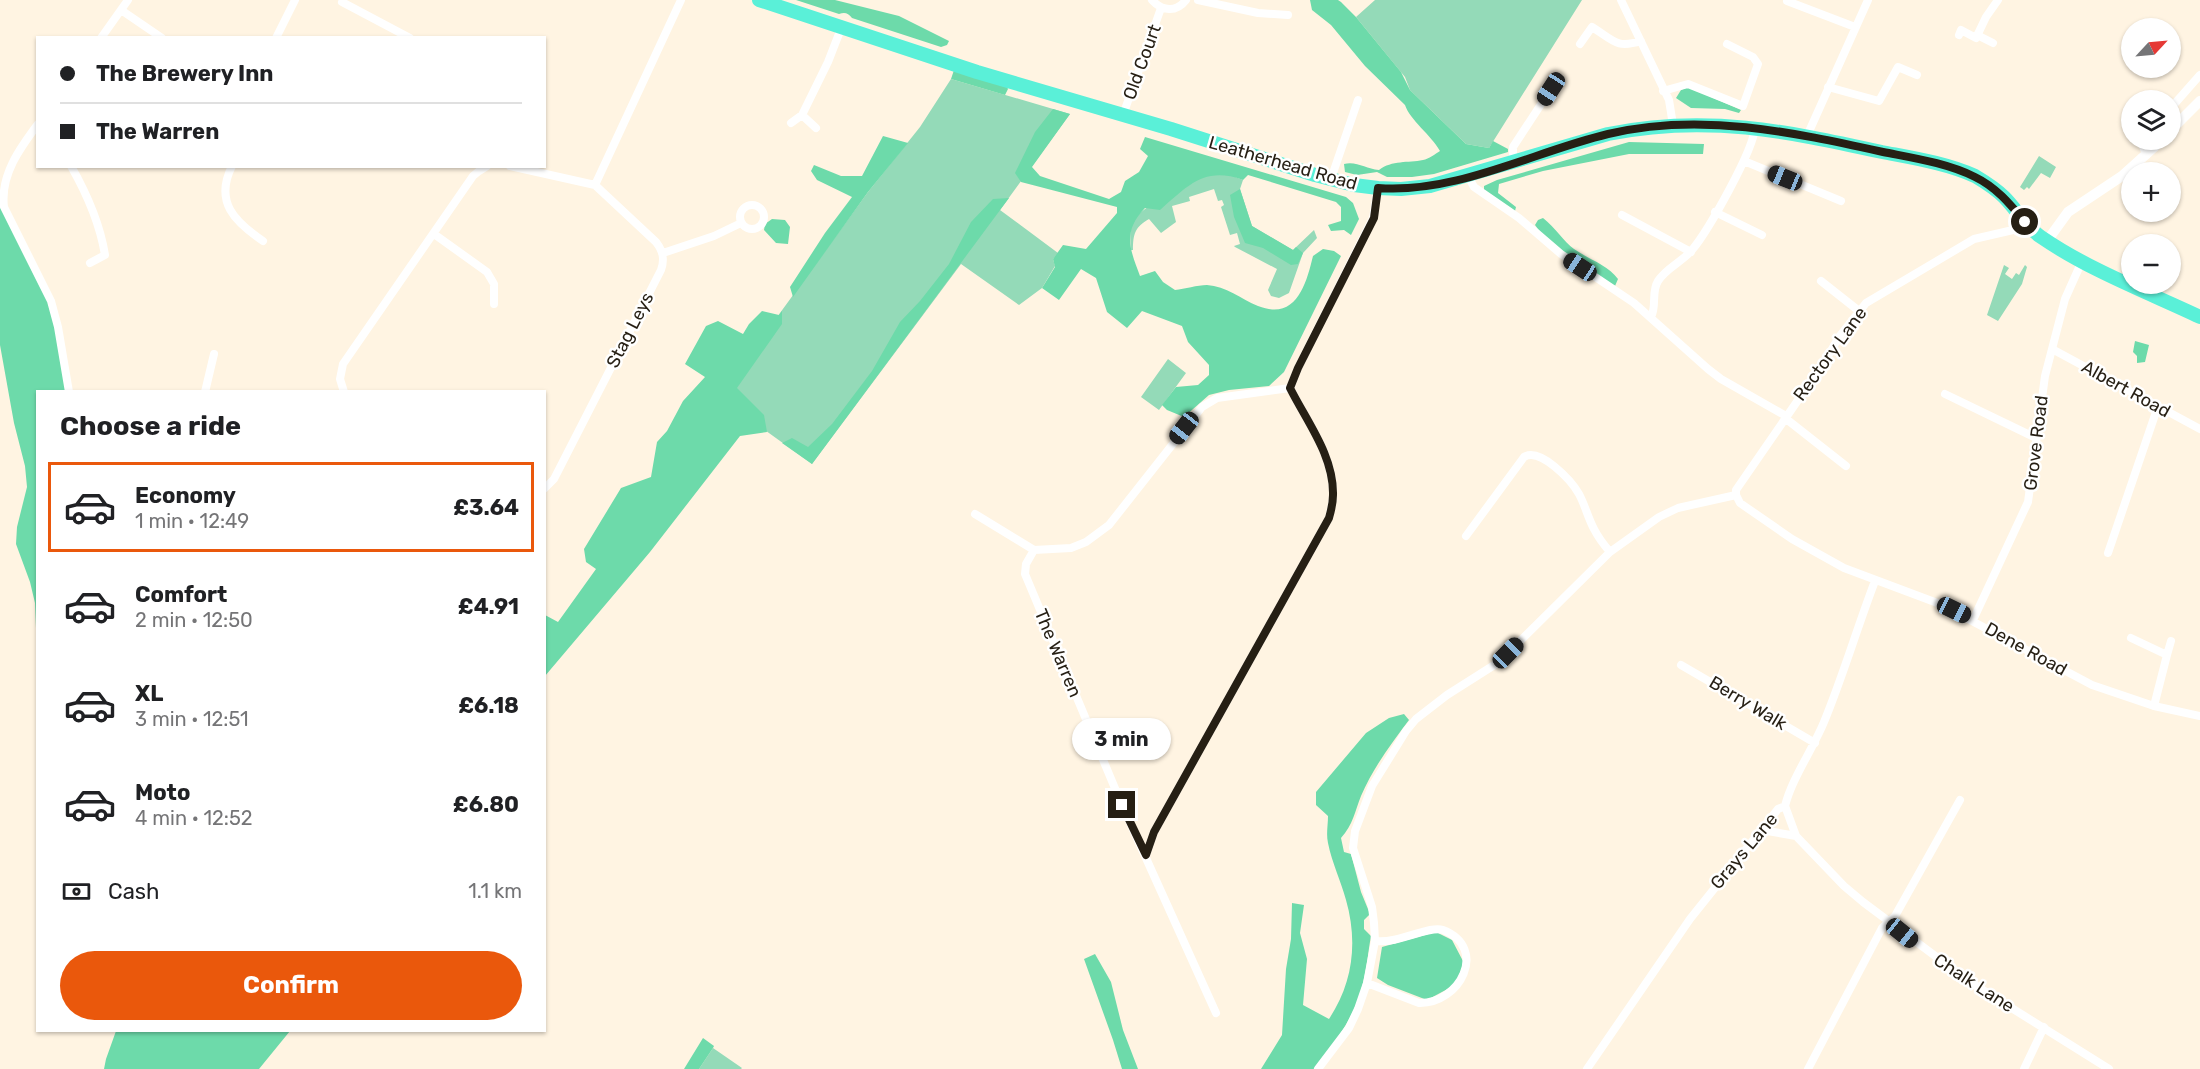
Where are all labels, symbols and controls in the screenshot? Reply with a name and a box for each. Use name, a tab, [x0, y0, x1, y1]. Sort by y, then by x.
north arrow	[2121, 18, 2181, 78]
map controls	[2121, 18, 2181, 294]
street label: Old Court	[1118, 21, 1166, 103]
text: The Brewery Inn	[96, 60, 274, 87]
car	[1534, 69, 1568, 109]
button: layers	[2121, 90, 2181, 150]
text: The Warren	[96, 118, 219, 145]
street label: Leatherhead Road	[1206, 131, 1360, 195]
button: +	[2121, 162, 2181, 222]
car	[1765, 163, 1805, 193]
route start	[2011, 208, 2038, 235]
button: −	[2121, 234, 2181, 294]
car	[1560, 250, 1600, 284]
street label: Stag Leys	[602, 289, 658, 371]
street label: Rectory Lane	[1789, 303, 1871, 405]
street label: Albert Road	[2078, 356, 2174, 422]
street label: Grove Road	[2019, 394, 2053, 492]
car	[1166, 408, 1202, 448]
text: Choose a ride	[60, 410, 241, 442]
icon: car	[63, 480, 117, 534]
text: Economy	[135, 482, 236, 509]
text: £3.64	[453, 494, 519, 521]
text: 1 min · 12:49	[135, 509, 249, 533]
icon: car	[63, 579, 117, 633]
text: Comfort	[135, 581, 227, 608]
text: £4.91	[458, 593, 519, 620]
car	[1934, 594, 1974, 626]
street label: The Warren	[1030, 606, 1086, 700]
text: 2 min · 12:50	[135, 608, 253, 632]
street label: Dene Road	[1981, 617, 2071, 681]
car	[1489, 634, 1527, 672]
street label: Berry Walk	[1705, 671, 1792, 735]
icon: car	[63, 678, 117, 732]
text: XL	[135, 680, 163, 707]
text: £6.18	[458, 692, 519, 719]
text: 3 min · 12:51	[135, 707, 249, 731]
callout: 3 min	[1072, 718, 1172, 760]
text: 3 min	[1094, 727, 1149, 751]
icon: car	[63, 777, 117, 831]
text: Moto	[135, 779, 190, 806]
text: £6.80	[453, 791, 519, 818]
route end	[1108, 791, 1135, 818]
text: 4 min · 12:52	[135, 806, 253, 830]
street label: Grays Lane	[1706, 808, 1782, 894]
icon: cash	[60, 875, 93, 908]
text: Cash	[108, 878, 159, 905]
text: 1.1 km	[468, 879, 522, 903]
car	[1882, 915, 1922, 951]
street label: Chalk Lane	[1929, 949, 2019, 1017]
button: Confirm	[60, 951, 522, 1020]

